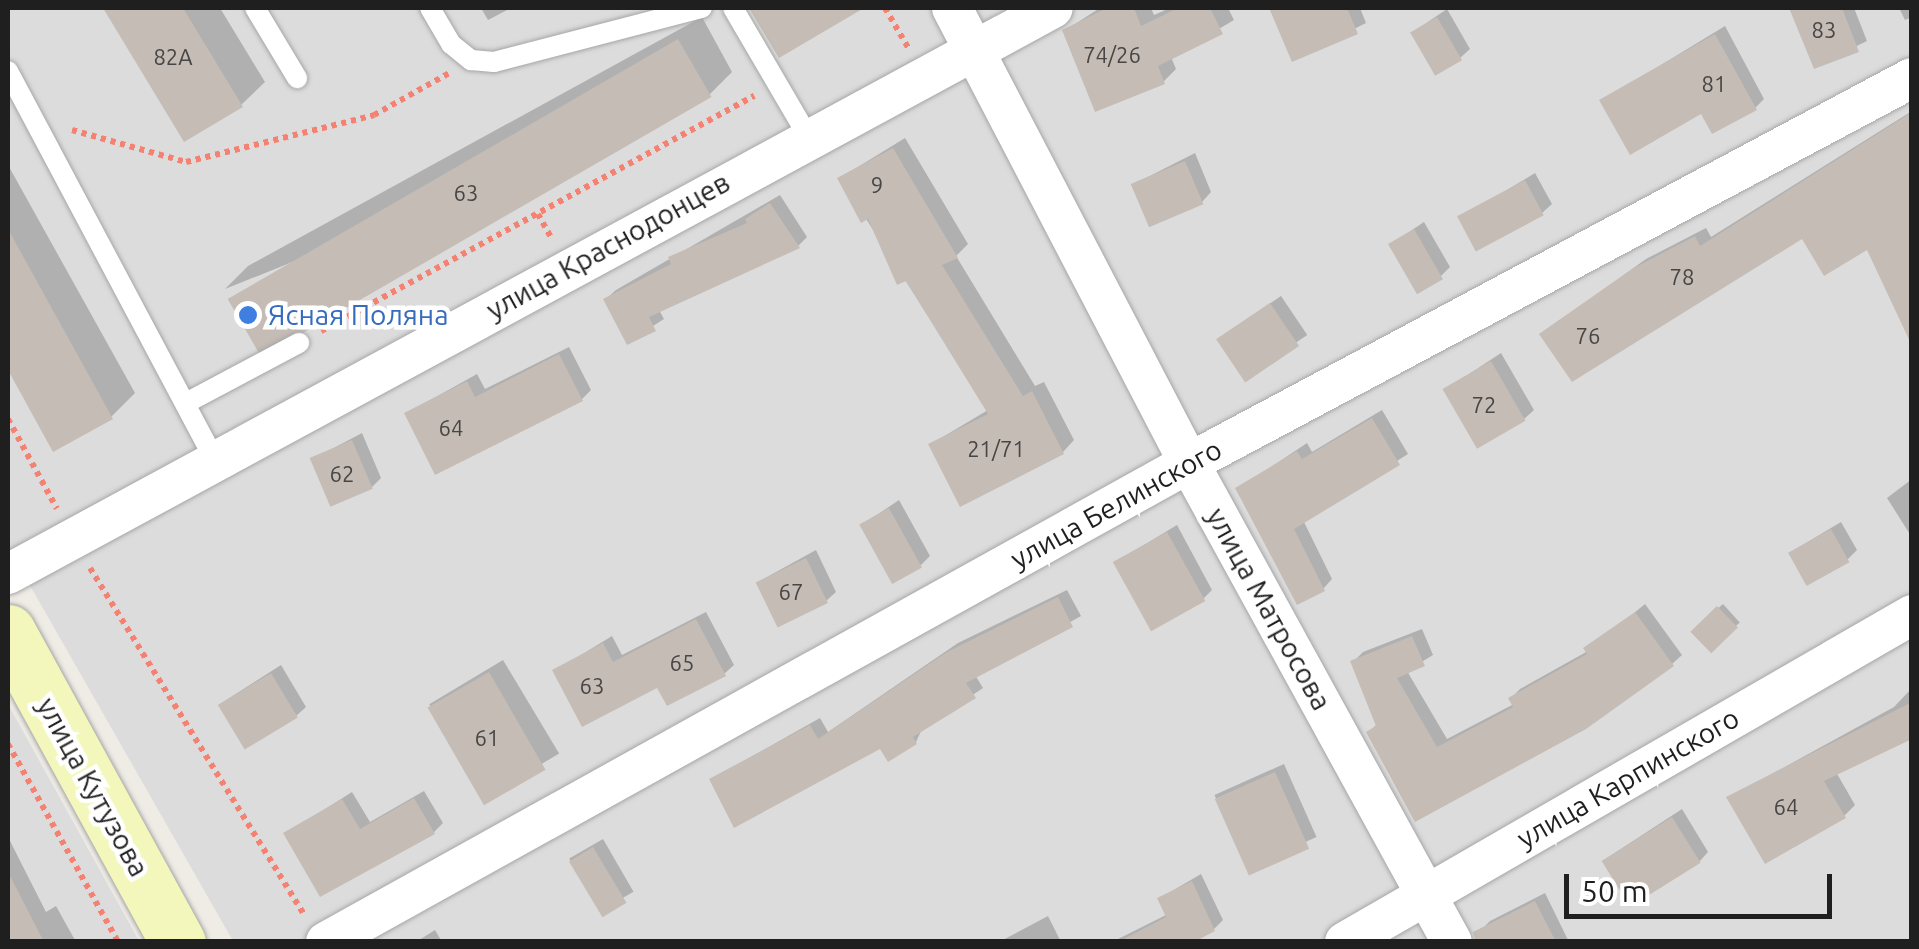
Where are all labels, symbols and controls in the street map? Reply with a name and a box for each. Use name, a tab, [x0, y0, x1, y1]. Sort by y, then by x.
house number: 83	[1812, 17, 1836, 43]
house number: 74/26	[1083, 42, 1141, 68]
house number: 82А	[153, 44, 193, 70]
house number: 81	[1702, 71, 1726, 97]
street label: улица Краснодонцев	[480, 165, 736, 327]
house number: 9	[871, 172, 883, 198]
house number: 63	[454, 180, 478, 206]
house number: 78	[1670, 264, 1694, 290]
place label: Ясная Поляна	[268, 298, 449, 332]
marker: Ясная Поляна	[237, 304, 259, 326]
house number: 76	[1576, 323, 1600, 349]
house number: 72	[1472, 392, 1496, 418]
house number: 64	[439, 415, 463, 441]
street label: улица Белинского	[1005, 432, 1227, 576]
house number: 21/71	[967, 436, 1025, 462]
house number: 62	[330, 461, 354, 487]
street label: улица Матросова	[1199, 502, 1339, 716]
house number: 67	[779, 579, 803, 605]
house number: 65	[670, 650, 694, 676]
house number: 63	[580, 673, 604, 699]
street label: улица Кутузова	[30, 692, 156, 882]
street label: улица Карпинского	[1511, 701, 1745, 855]
house number: 61	[475, 725, 499, 751]
house number: 64	[1774, 794, 1798, 820]
scale bar	[1569, 854, 1836, 916]
text: 50 m	[1581, 874, 1648, 908]

